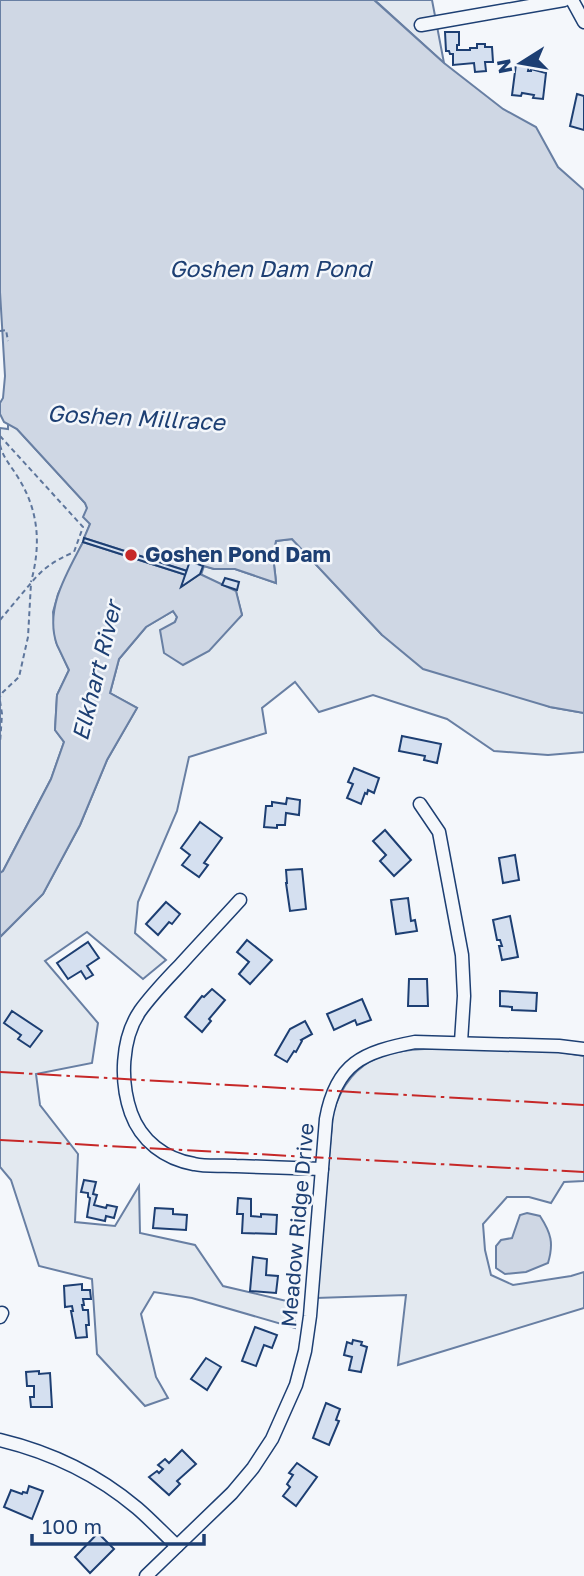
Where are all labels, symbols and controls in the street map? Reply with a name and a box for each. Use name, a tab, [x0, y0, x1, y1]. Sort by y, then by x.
north arrow	[486, 28, 556, 98]
text: N	[491, 57, 516, 76]
water label: Goshen Dam Pond	[169, 254, 374, 282]
water label: Goshen Millrace	[47, 398, 227, 436]
place label: Goshen Pond Dam	[145, 541, 331, 567]
marker: Goshen Pond Dam	[123, 547, 139, 563]
water label: Elkhart River	[65, 595, 128, 743]
street label: Meadow Ridge Drive	[275, 1122, 319, 1328]
scale bar	[32, 1502, 203, 1546]
text: 100 m	[42, 1513, 102, 1539]

